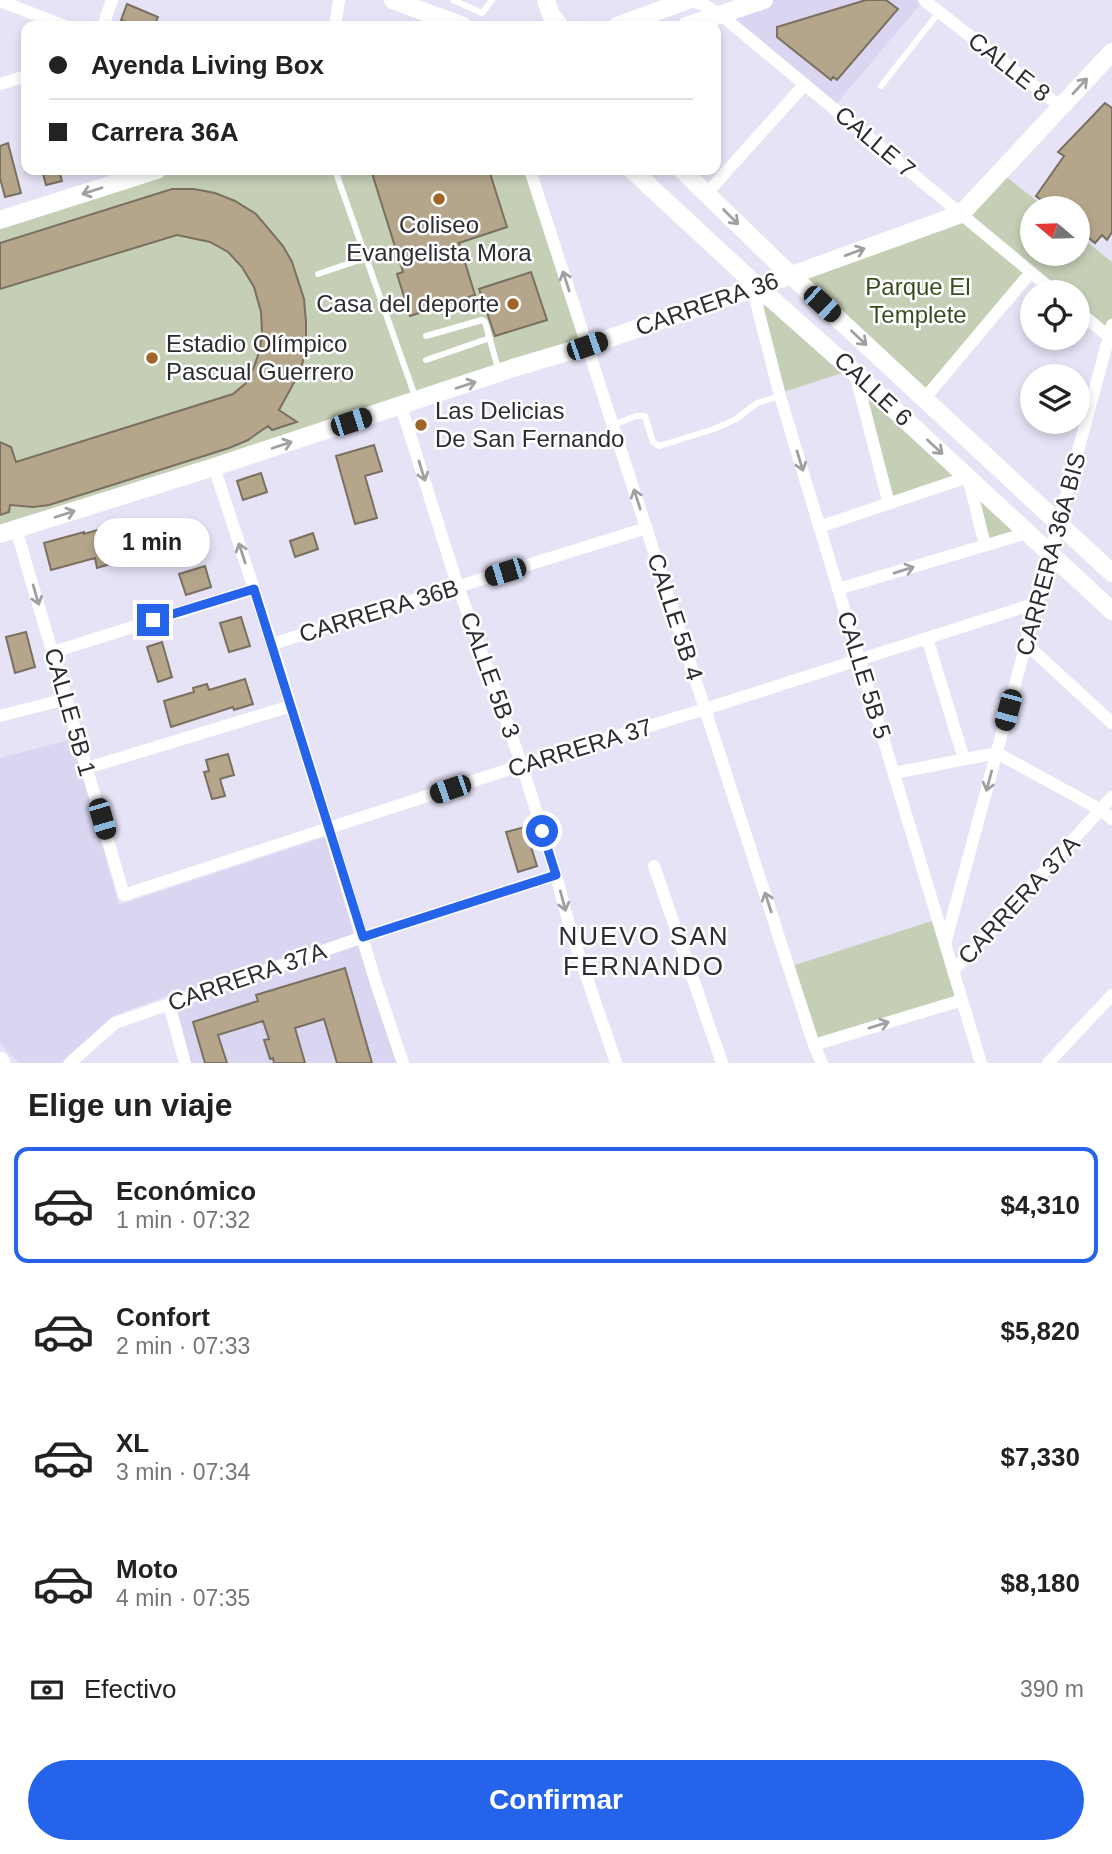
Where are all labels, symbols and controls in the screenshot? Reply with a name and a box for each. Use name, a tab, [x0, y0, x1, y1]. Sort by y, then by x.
street label: CALLE 8	[963, 26, 1055, 107]
text: Ayenda Living Box	[91, 50, 324, 80]
one-way arrow	[1072, 78, 1089, 95]
street label: CALLE 7	[830, 100, 921, 183]
text: Carrera 36A	[91, 117, 238, 147]
one-way arrow	[81, 185, 103, 198]
marker: Coliseo Evangelista Mora	[431, 191, 447, 207]
north arrow	[1020, 196, 1090, 266]
map controls	[1020, 196, 1090, 434]
one-way arrow	[723, 208, 740, 225]
place label: Coliseo Evangelista Mora	[346, 211, 532, 266]
one-way arrow	[844, 245, 866, 257]
street label: CARRERA 36	[632, 266, 782, 341]
one-way arrow	[559, 270, 572, 292]
park label: Parque El Templete	[865, 273, 971, 328]
button: locate	[1020, 280, 1090, 350]
car	[800, 282, 845, 326]
place label: Casa del deporte	[316, 290, 499, 317]
marker: Casa del deporte	[505, 296, 521, 312]
car	[564, 329, 611, 363]
one-way arrow	[850, 329, 867, 346]
place label: Estadio Olímpico Pascual Guerrero	[166, 330, 354, 385]
street label: CALLE 6	[829, 346, 918, 431]
marker: Estadio Olímpico Pascual Guerrero	[144, 350, 160, 366]
button: layers	[1020, 364, 1090, 434]
one-way arrow	[454, 378, 476, 390]
place label: Las Delicias De San Fernando	[435, 397, 624, 452]
car	[328, 406, 375, 438]
marker: Las Delicias De San Fernando	[413, 417, 429, 433]
one-way arrow	[270, 438, 292, 450]
one-way arrow	[926, 438, 943, 455]
street label: CARRERA 36A BIS	[1010, 449, 1091, 659]
one-way arrow	[794, 450, 807, 472]
one-way arrow	[417, 460, 429, 482]
one-way arrow	[630, 488, 643, 510]
one-way arrow	[54, 507, 76, 520]
callout: 1 min	[95, 518, 211, 568]
text: 1 min	[122, 529, 182, 555]
one-way arrow	[235, 543, 248, 565]
street label: CALLE 5B 4	[642, 550, 709, 684]
car	[482, 556, 529, 588]
one-way arrow	[892, 562, 914, 575]
street label: CARRERA 36B	[296, 573, 462, 648]
one-way arrow	[30, 584, 43, 606]
route end	[137, 604, 169, 636]
street label: CALLE 5B 3	[455, 608, 526, 742]
street label: CALLE 5B 5	[832, 608, 897, 742]
street label: CALLE 5B 1	[39, 645, 102, 779]
car	[993, 687, 1024, 733]
street label: CARRERA 37	[504, 713, 655, 782]
one-way arrow	[982, 769, 995, 792]
car	[427, 772, 474, 806]
car	[87, 796, 118, 842]
route start	[526, 815, 558, 847]
street label: CARRERA 37A	[952, 830, 1085, 969]
one-way arrow	[557, 890, 570, 912]
one-way arrow	[761, 891, 773, 913]
district label: NUEVO SAN FERNANDO	[558, 921, 730, 981]
street label: CARRERA 37A	[164, 937, 329, 1016]
one-way arrow	[868, 1018, 890, 1031]
text: Elige un viaje	[28, 1087, 233, 1123]
icon: car	[32, 1174, 95, 1237]
text: Económico	[116, 1176, 256, 1206]
text: $4,310	[1000, 1190, 1080, 1220]
text: 1 min · 07:32	[116, 1207, 250, 1233]
icon: car	[32, 1300, 95, 1363]
text: Confort	[116, 1302, 210, 1332]
text: $5,820	[1000, 1316, 1080, 1346]
text: 2 min · 07:33	[116, 1333, 250, 1359]
icon: car	[32, 1426, 95, 1489]
text: XL	[116, 1428, 149, 1458]
text: $7,330	[1000, 1442, 1080, 1472]
text: 3 min · 07:34	[116, 1459, 250, 1485]
icon: car	[32, 1552, 95, 1615]
text: Moto	[116, 1554, 178, 1584]
text: $8,180	[1000, 1568, 1080, 1598]
text: 4 min · 07:35	[116, 1585, 250, 1611]
icon: cash	[28, 1671, 66, 1709]
text: Efectivo	[84, 1674, 177, 1704]
text: 390 m	[1020, 1676, 1084, 1702]
button: Confirmar	[28, 1760, 1084, 1840]

